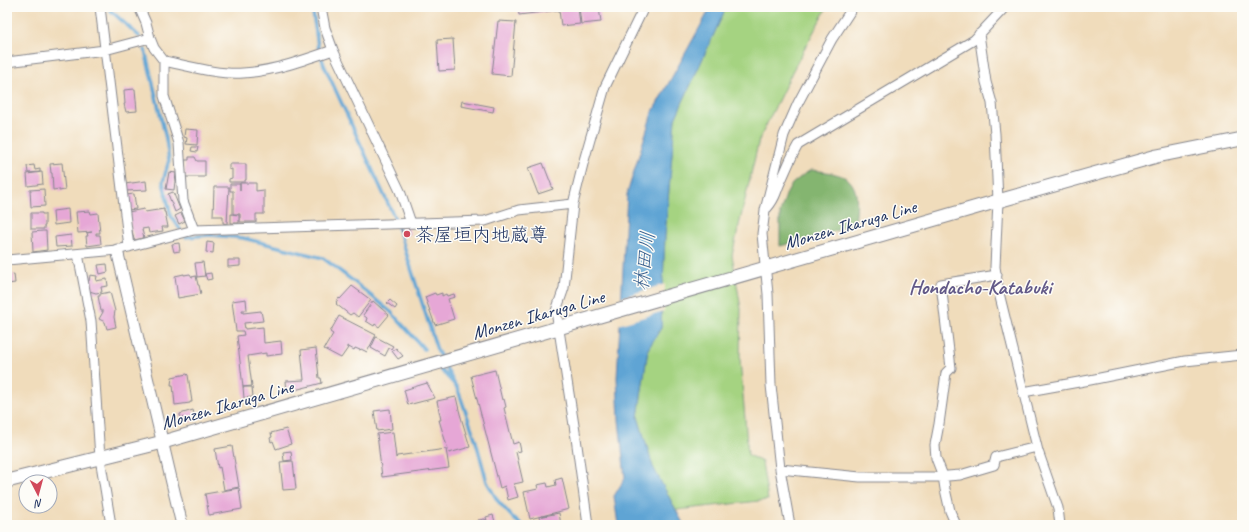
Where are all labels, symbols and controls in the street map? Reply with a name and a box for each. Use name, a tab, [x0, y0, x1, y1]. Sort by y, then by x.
street label: Monzen Ikaruga Line	[782, 194, 921, 255]
place label: 茶屋垣内地蔵尊	[415, 223, 548, 247]
marker: 茶屋垣内地蔵尊	[402, 229, 412, 239]
water label: 林田川	[628, 230, 661, 292]
district label: Hondacho-Katabuki	[909, 274, 1054, 300]
street label: Monzen Ikaruga Line	[470, 284, 609, 345]
street label: Monzen Ikaruga Line	[159, 374, 298, 435]
north arrow	[18, 474, 58, 514]
text: N	[33, 497, 43, 511]

